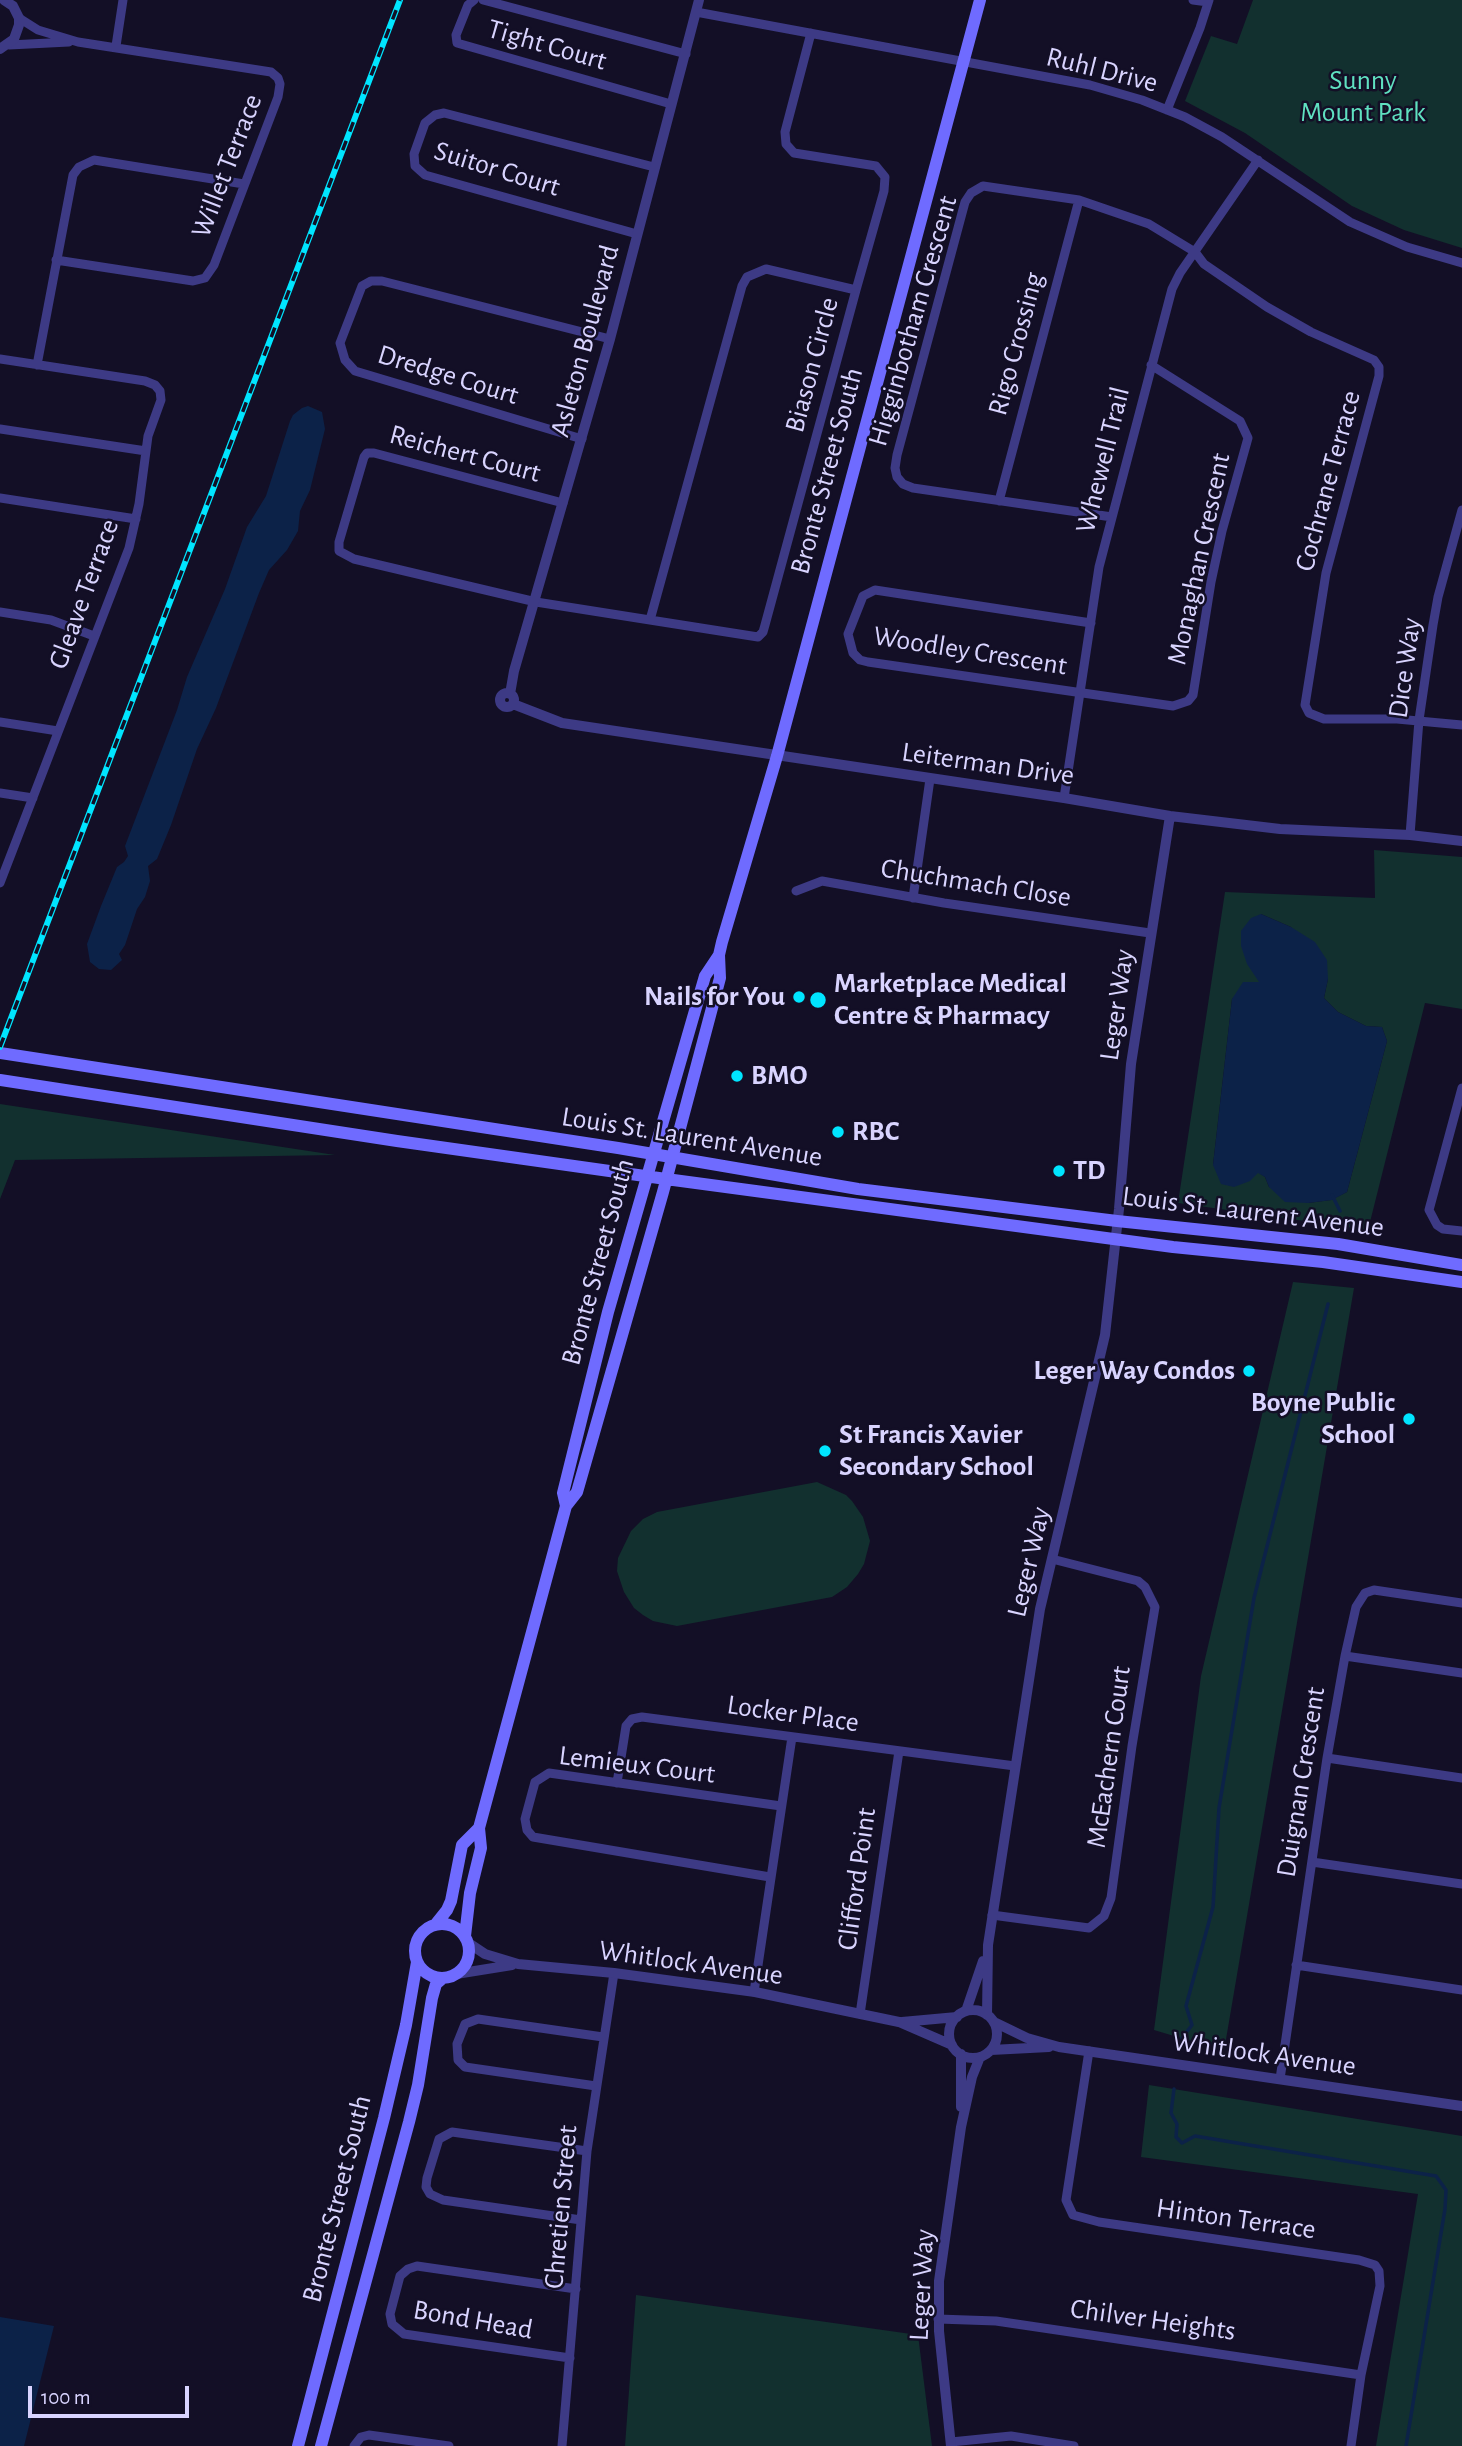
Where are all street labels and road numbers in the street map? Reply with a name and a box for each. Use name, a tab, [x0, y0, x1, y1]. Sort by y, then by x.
street label: Tight Court	[484, 12, 610, 78]
street label: Ruhl Drive	[1043, 40, 1161, 100]
street label: Willet Terrace	[184, 89, 270, 243]
street label: Suitor Court	[430, 134, 564, 204]
street label: Higginbotham Crescent	[861, 192, 965, 450]
street label: Asleton Boulevard	[543, 241, 627, 441]
street label: Rigo Crossing	[981, 269, 1051, 419]
street label: Biason Circle	[778, 294, 846, 436]
street label: Dredge Court	[374, 338, 522, 412]
street label: Bronte Street South	[783, 364, 871, 578]
street label: Whewell Trail	[1069, 383, 1137, 537]
street label: Cochrane Terrace	[1288, 387, 1368, 575]
street label: Reichert Court	[386, 418, 544, 490]
street label: Monaghan Crescent	[1160, 450, 1238, 668]
street label: Gleave Terrace	[41, 514, 127, 674]
street label: Dice Way	[1381, 616, 1429, 720]
street label: Woodley Crescent	[871, 619, 1069, 683]
street label: Leiterman Drive	[900, 735, 1076, 793]
street label: Chuchmach Close	[878, 851, 1074, 915]
street label: Leger Way	[1093, 947, 1141, 1063]
street label: Louis St. Laurent Avenue	[559, 1100, 825, 1174]
street label: Bronte Street South	[554, 1155, 642, 1369]
street label: Louis St. Laurent Avenue	[1120, 1179, 1386, 1245]
street label: Leger Way	[1000, 1504, 1058, 1620]
street label: McEachern Court	[1080, 1664, 1138, 1850]
street label: Duignan Crescent	[1269, 1684, 1333, 1880]
street label: Locker Place	[725, 1688, 861, 1740]
street label: Lemieux Court	[557, 1739, 717, 1791]
street label: Clifford Point	[830, 1806, 884, 1952]
street label: Whitlock Avenue	[597, 1933, 785, 1993]
street label: Whitlock Avenue	[1170, 2024, 1358, 2084]
street label: Bronte Street South	[295, 2092, 379, 2306]
street label: Chretien Street	[537, 2124, 585, 2290]
street label: Hinton Terrace	[1154, 2191, 1318, 2247]
street label: Leger Way	[902, 2228, 942, 2342]
street label: Chilver Heights	[1068, 2292, 1238, 2348]
street label: Bond Head	[411, 2293, 535, 2347]

